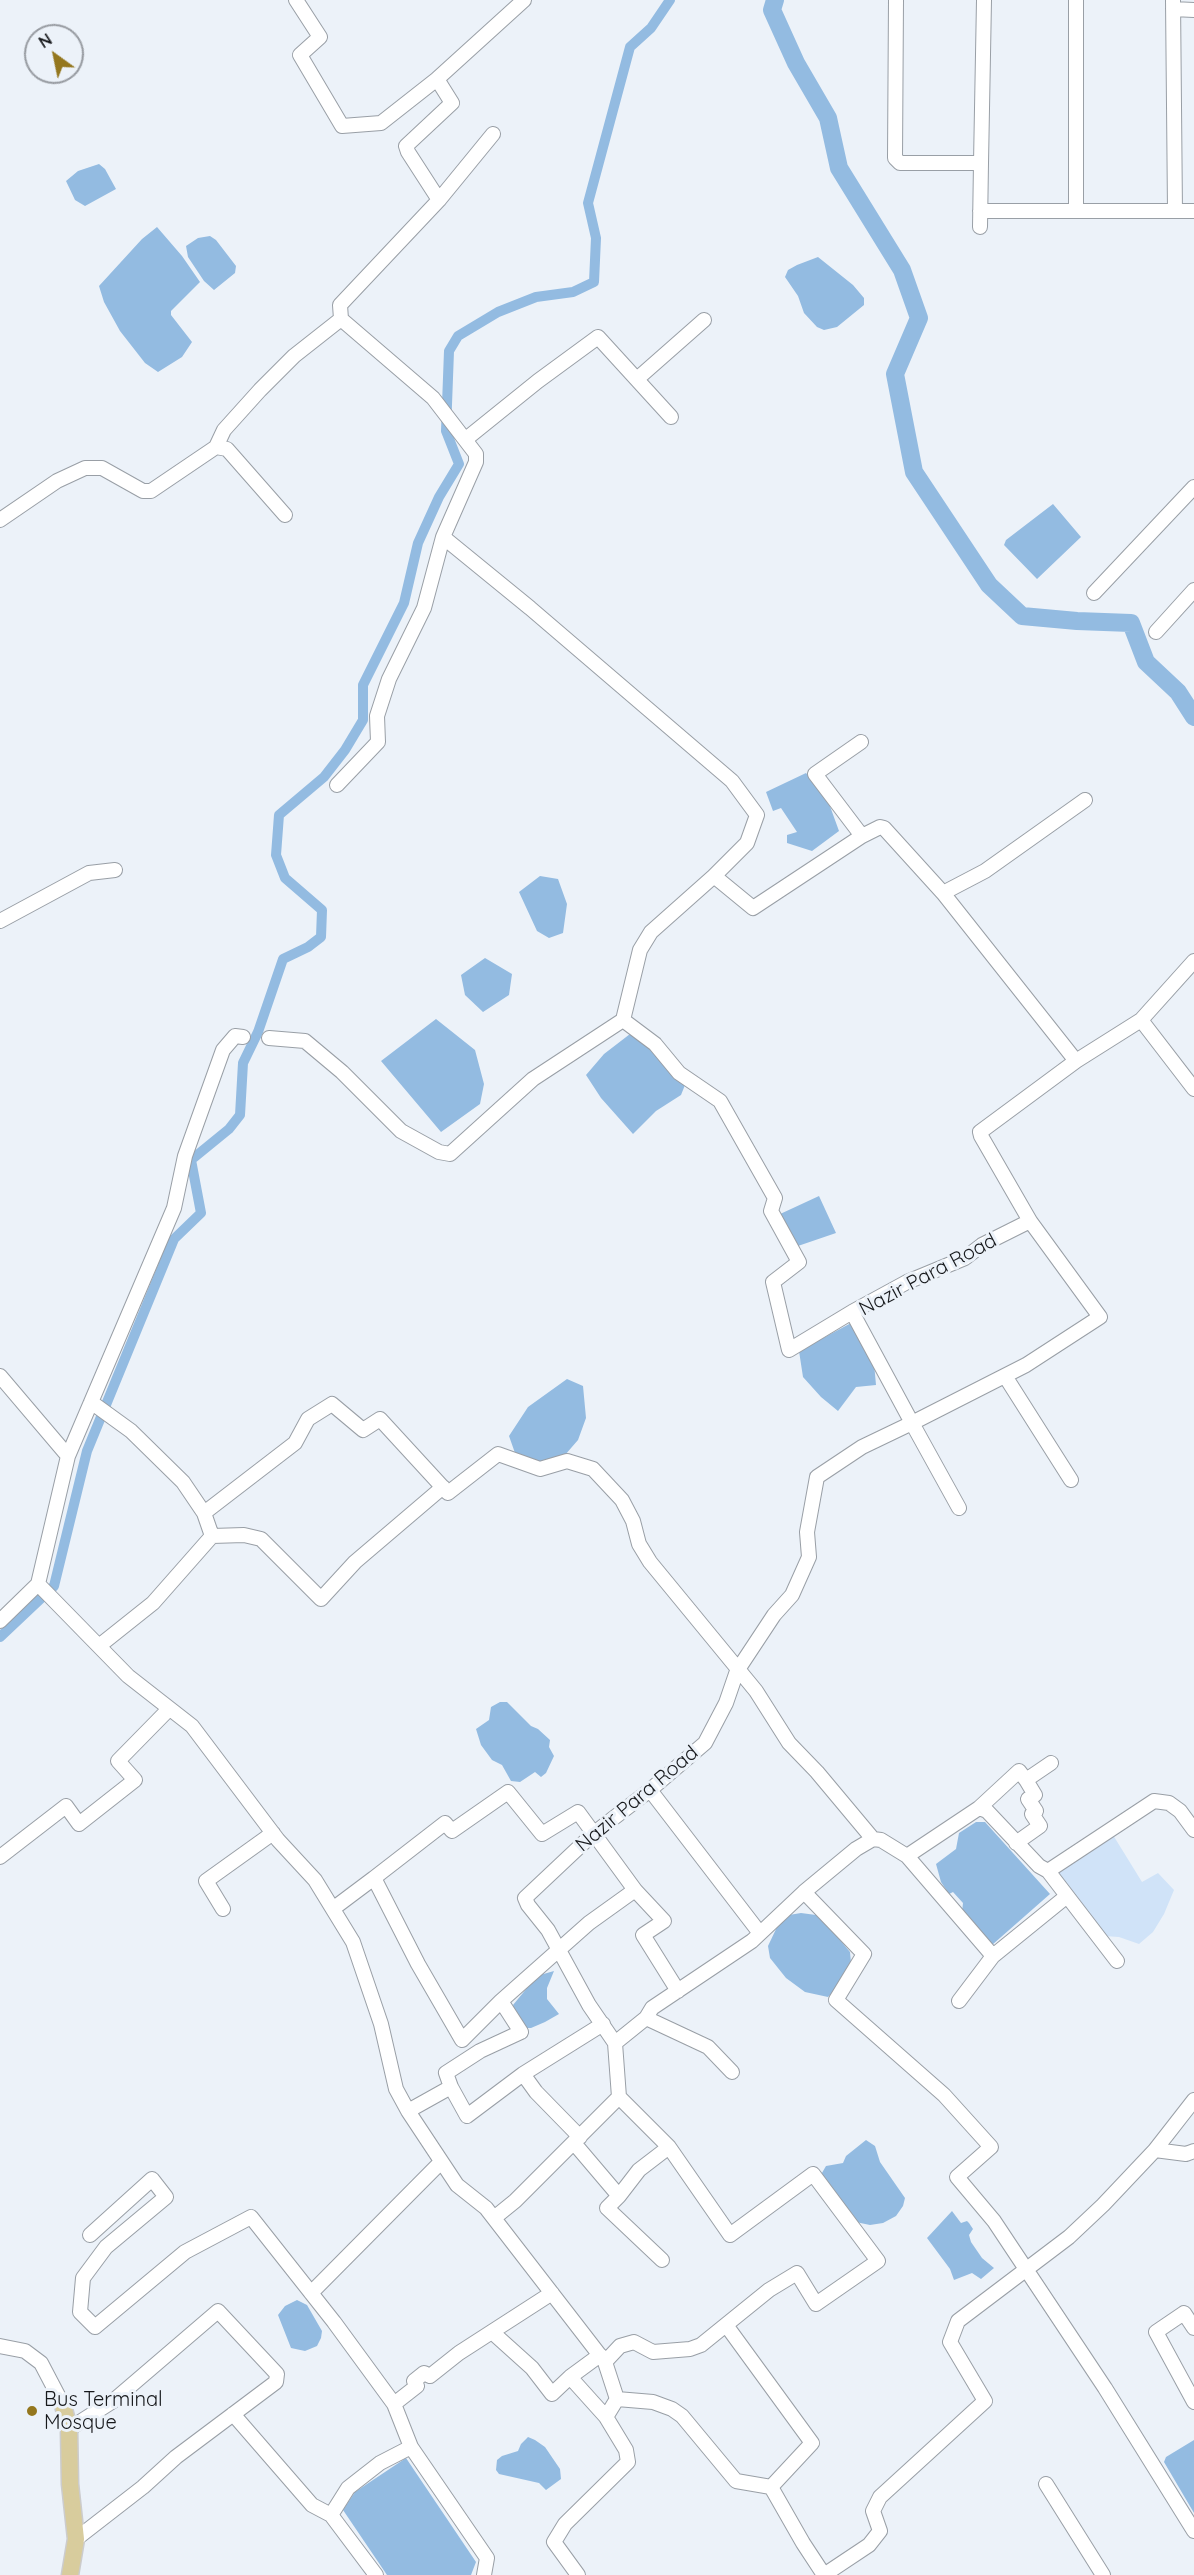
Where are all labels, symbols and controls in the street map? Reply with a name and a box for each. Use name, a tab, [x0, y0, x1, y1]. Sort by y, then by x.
north arrow	[24, 24, 84, 84]
text: N	[35, 29, 56, 52]
street label: Nazir Para Road	[855, 1229, 1001, 1321]
street label: Nazir Para Road	[571, 1741, 703, 1857]
place label: Bus Terminal Mosque	[44, 2388, 163, 2435]
marker: Bus Terminal Mosque	[25, 2404, 39, 2418]

